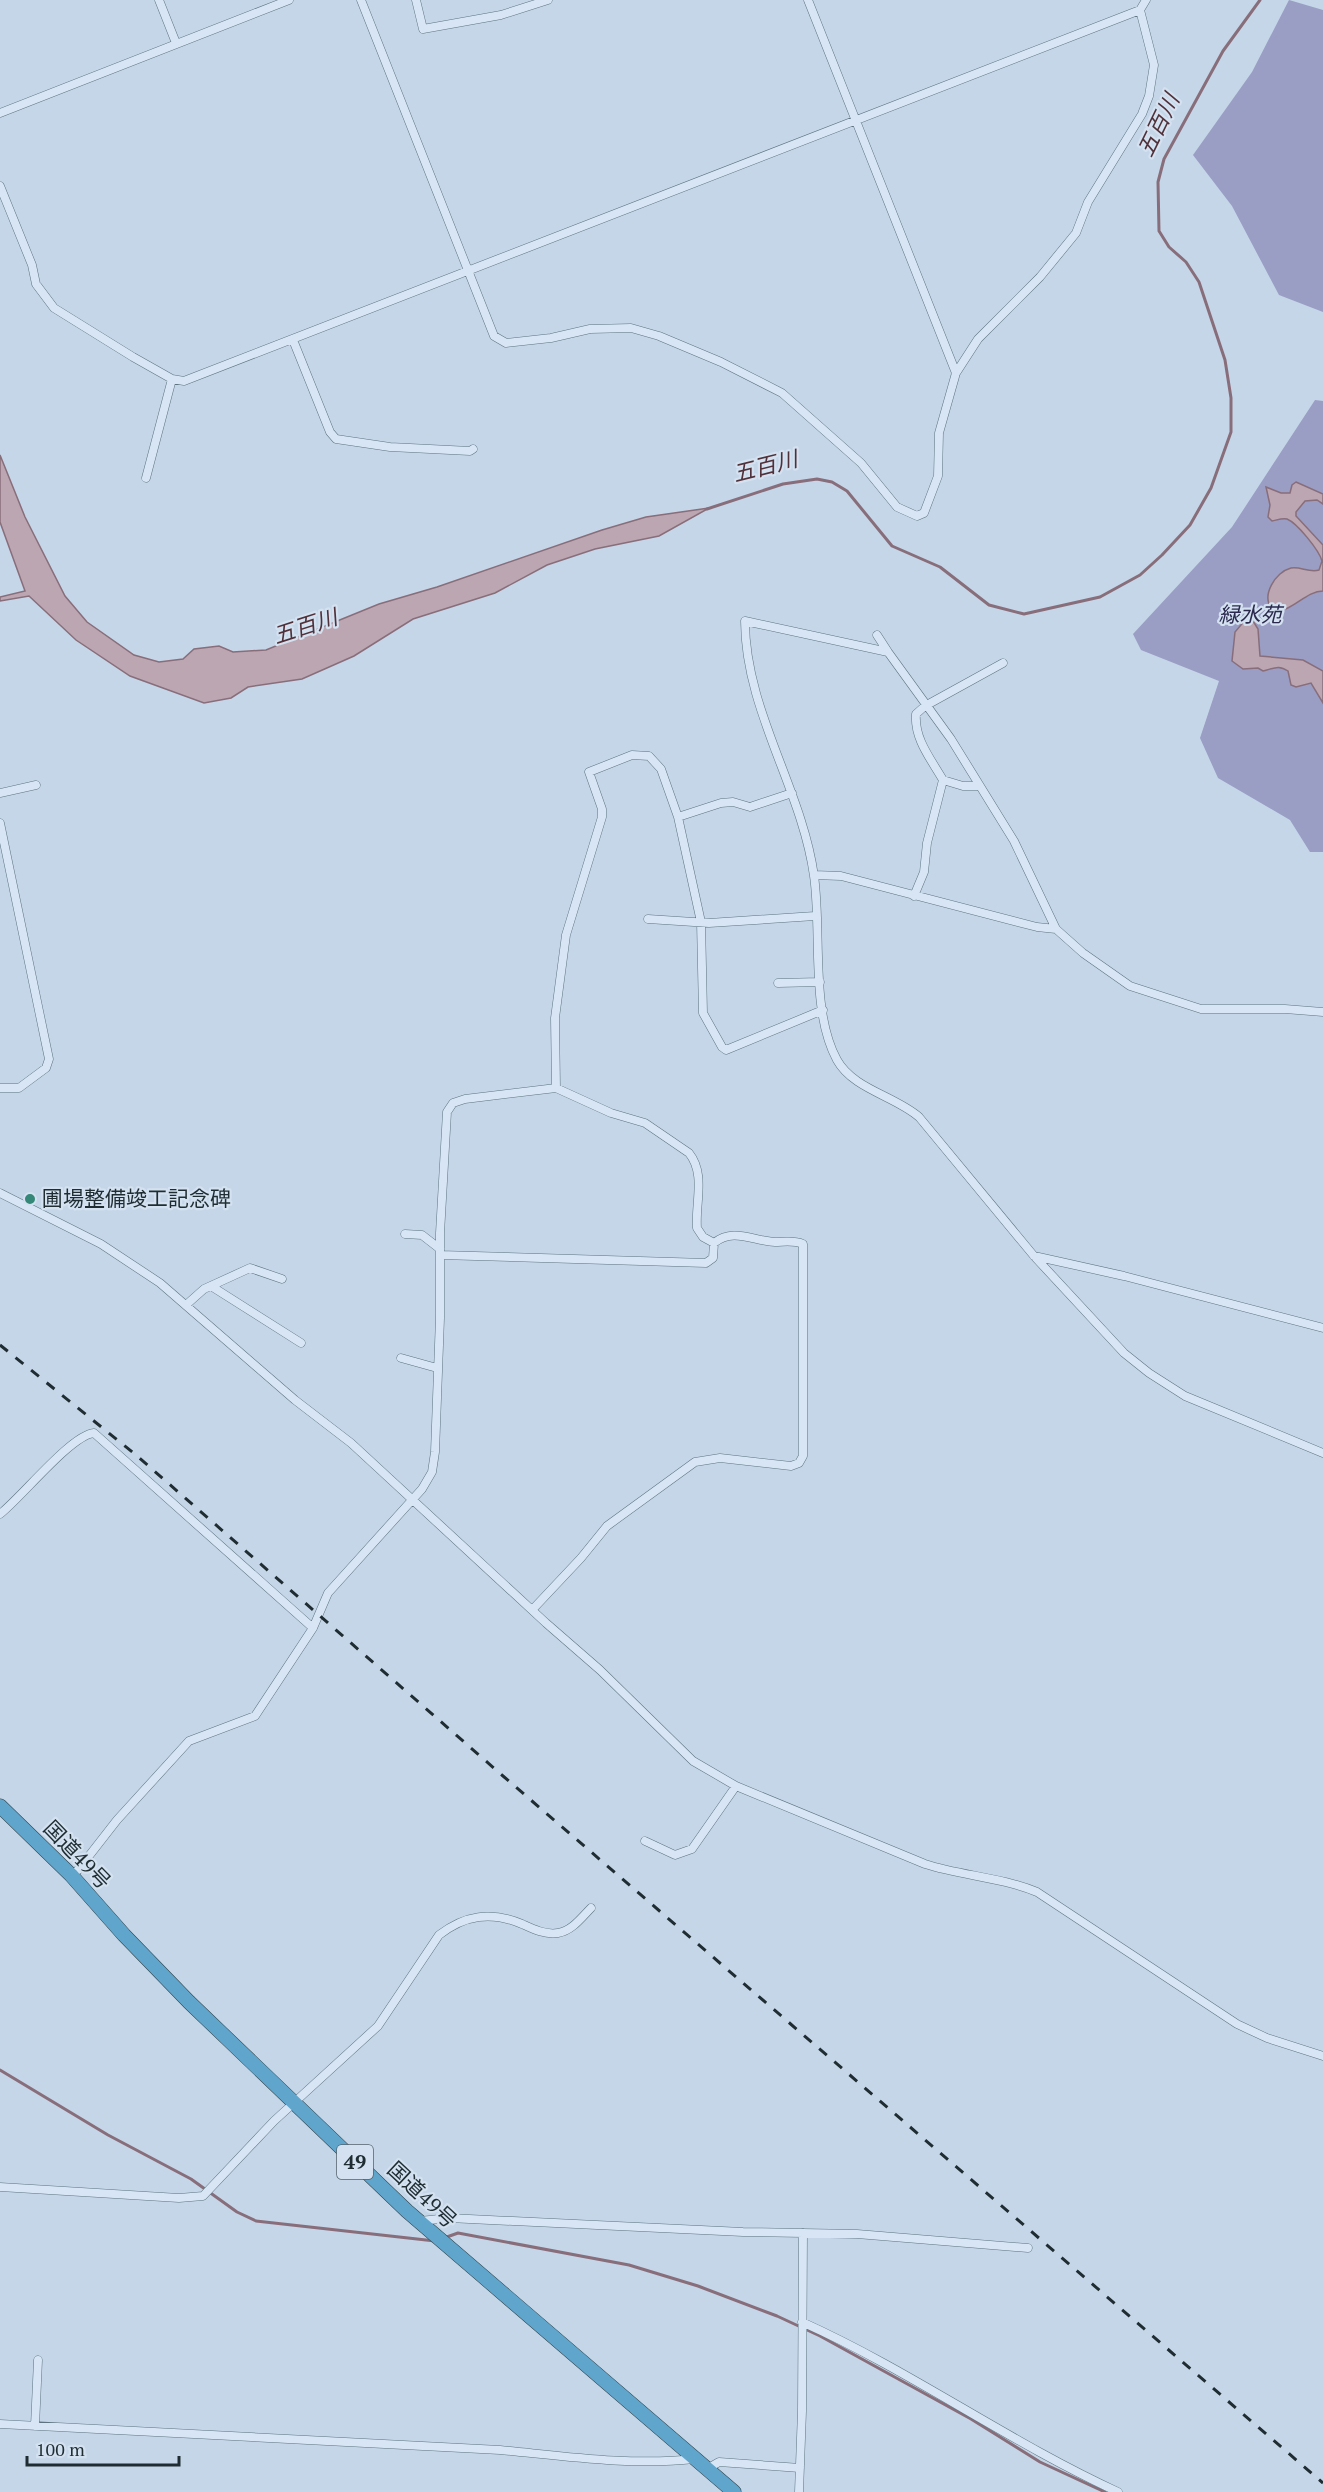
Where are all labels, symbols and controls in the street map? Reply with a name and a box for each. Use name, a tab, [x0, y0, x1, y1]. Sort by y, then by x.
water label: 五百川	[1130, 87, 1186, 161]
water label: 五百川	[729, 443, 802, 488]
park label: 緑水苑	[1219, 600, 1284, 628]
water label: 五百川	[269, 601, 343, 650]
place label: 圃場整備竣工記念碑	[42, 1184, 231, 1212]
marker: 圃場整備竣工記念碑	[23, 1192, 37, 1206]
street label: 国道49号	[38, 1814, 117, 1895]
road number: 49	[337, 2145, 373, 2179]
street label: 国道49号	[382, 2155, 463, 2234]
scale bar	[27, 2429, 178, 2467]
text: 100 m	[36, 2437, 85, 2461]

